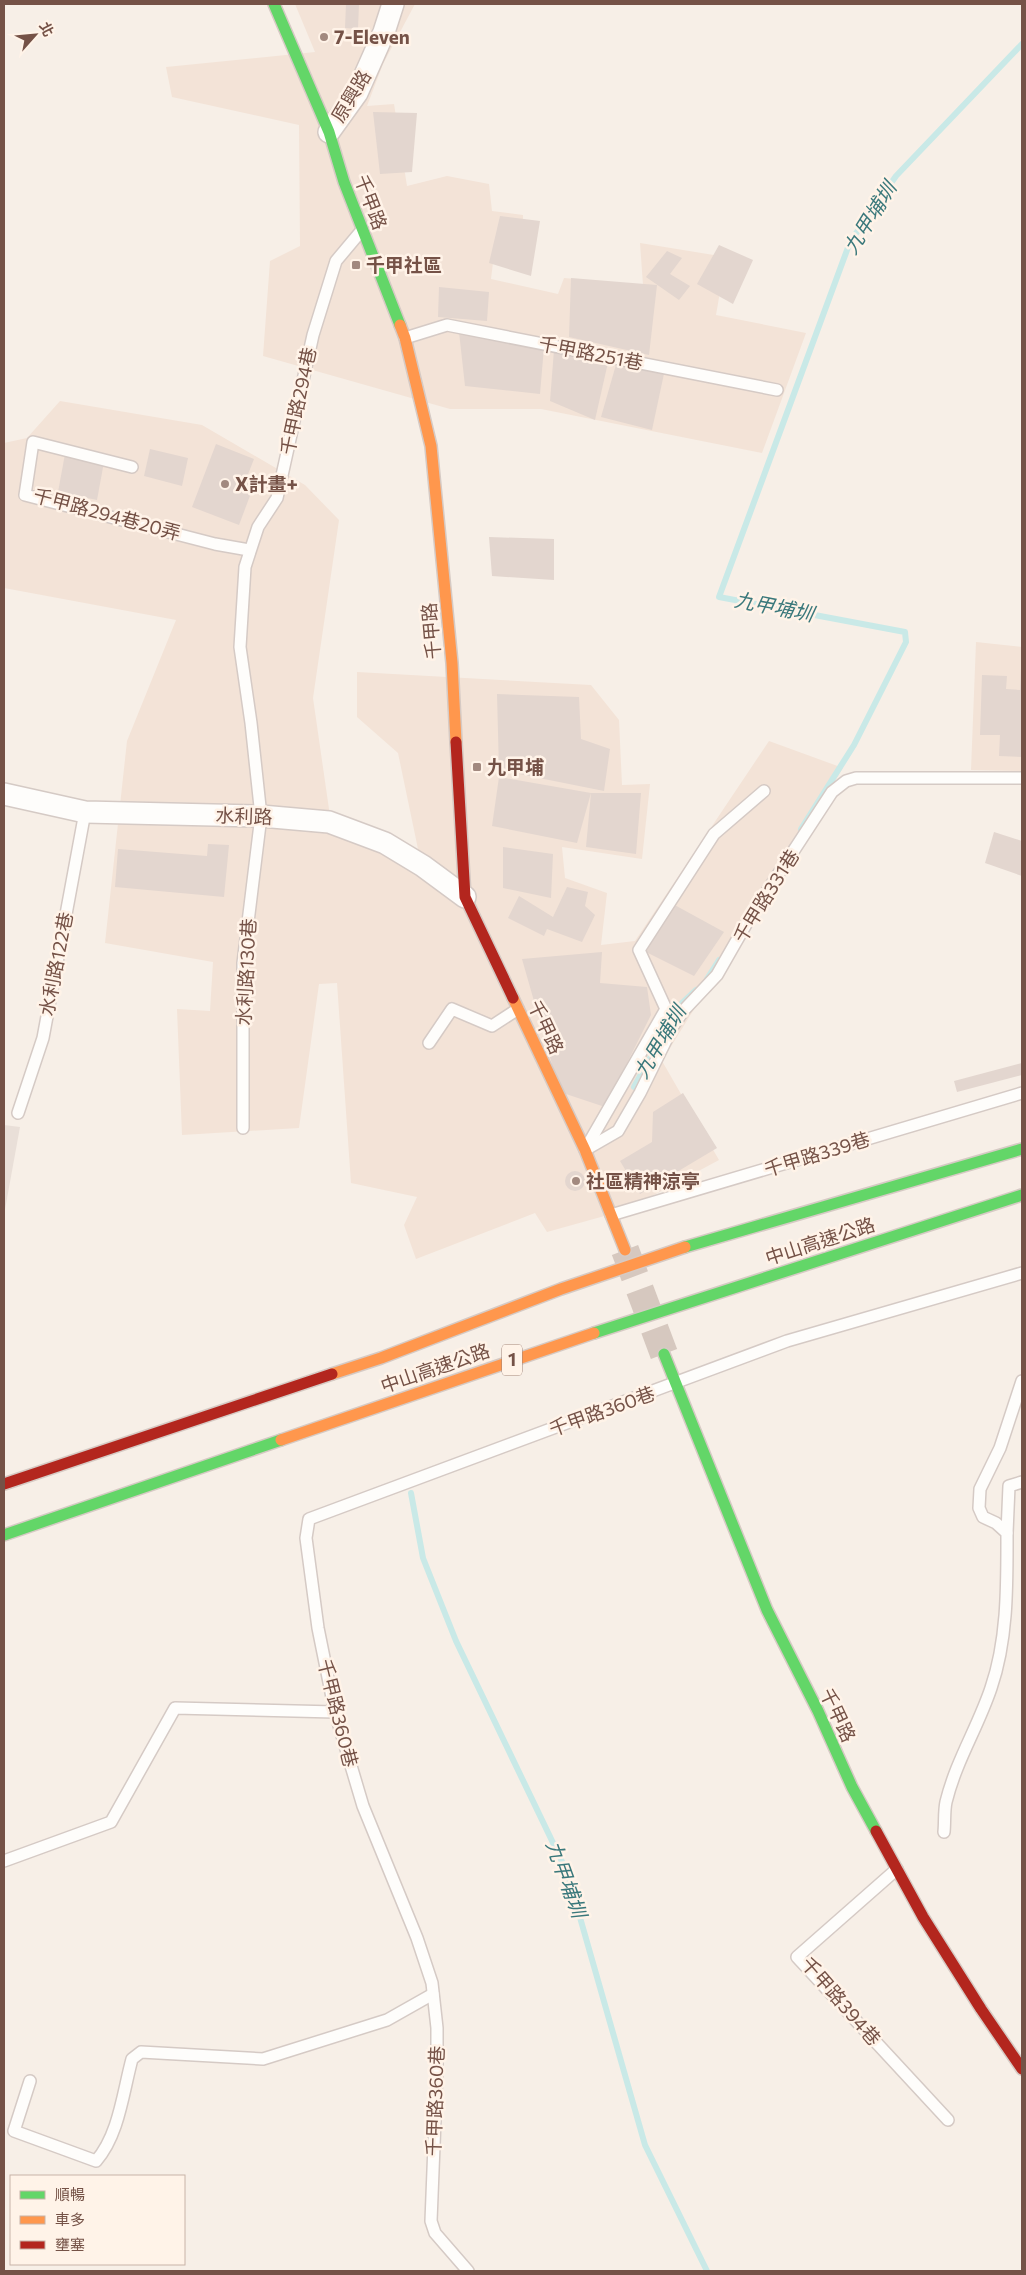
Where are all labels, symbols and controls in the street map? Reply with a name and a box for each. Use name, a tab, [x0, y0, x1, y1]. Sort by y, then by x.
north arrow	[10, 10, 60, 60]
text: 北	[36, 19, 58, 39]
place label: 7-Eleven	[334, 25, 410, 48]
marker: 7-Eleven	[318, 31, 330, 43]
street label: 原興路	[326, 65, 375, 126]
street label: 千甲路	[351, 171, 392, 233]
water label: 九甲埔圳	[838, 175, 902, 258]
place label: 千甲社區	[366, 253, 442, 276]
marker: 千甲社區	[350, 259, 362, 271]
street label: 千甲路251巷	[537, 331, 645, 374]
street label: 千甲路294巷	[275, 345, 320, 457]
place label: X計畫+	[235, 472, 298, 495]
marker: X計畫+	[219, 478, 231, 490]
street label: 千甲路294巷20弄	[31, 483, 183, 544]
water label: 九甲埔圳	[733, 587, 819, 626]
street label: 千甲路	[417, 602, 444, 660]
place label: 九甲埔	[487, 755, 544, 778]
marker: 九甲埔	[471, 761, 483, 773]
street label: 水利路	[215, 803, 273, 828]
street label: 千甲路331巷	[728, 845, 803, 947]
street label: 水利路122巷	[34, 910, 77, 1018]
street label: 水利路130巷	[231, 918, 260, 1026]
street label: 千甲路	[524, 996, 569, 1057]
water label: 九甲埔圳	[628, 998, 692, 1082]
street label: 千甲路339巷	[761, 1127, 872, 1180]
place label: 社區精神涼亭	[586, 1169, 700, 1192]
marker: 社區精神涼亭	[570, 1175, 582, 1187]
street label: 中山高速公路	[762, 1212, 878, 1269]
street label: 中山高速公路	[377, 1338, 492, 1397]
road number: 1	[502, 1344, 522, 1376]
street label: 千甲路360巷	[546, 1381, 658, 1440]
street label: 千甲路360巷	[314, 1656, 363, 1769]
street label: 千甲路	[816, 1684, 861, 1745]
water label: 九甲埔圳	[542, 1837, 593, 1923]
street label: 千甲路394巷	[797, 1952, 886, 2050]
street label: 千甲路360巷	[421, 2045, 448, 2157]
legend	[10, 2175, 185, 2265]
text: 順暢	[55, 2185, 85, 2203]
text: 車多	[55, 2210, 85, 2228]
text: 壅塞	[55, 2235, 85, 2253]

